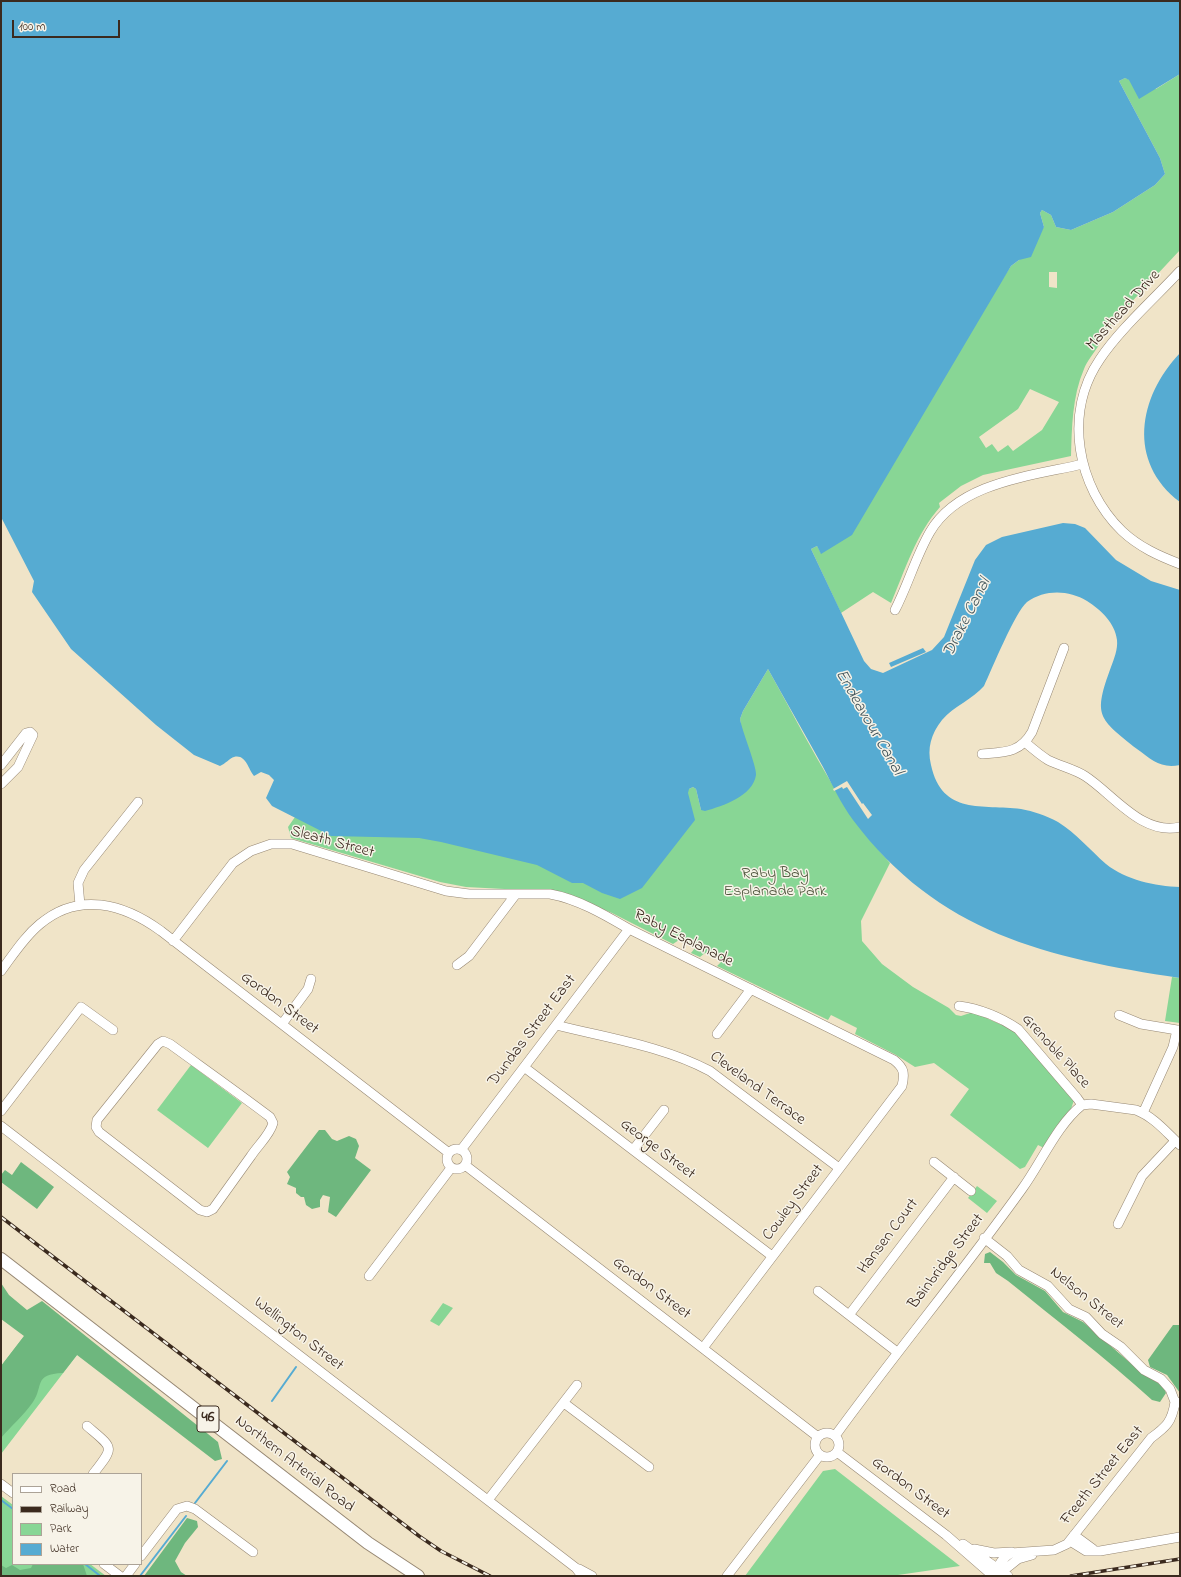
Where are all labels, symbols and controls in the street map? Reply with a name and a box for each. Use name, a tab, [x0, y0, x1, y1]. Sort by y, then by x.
scale bar	[14, 12, 122, 38]
text: 100 m	[19, 18, 46, 36]
street label: Masthead Drive	[1083, 267, 1165, 355]
water label: Drake Canal	[940, 575, 996, 661]
water label: Endeavour Canal	[830, 667, 906, 779]
street label: Sleath Street	[288, 823, 376, 863]
park label: Raby Bay Esplanade Park	[724, 864, 826, 902]
street label: Raby Esplanade	[630, 906, 736, 972]
street label: Gordon Street	[236, 968, 322, 1040]
street label: Dundas Street East	[485, 971, 581, 1091]
street label: Grenoble Place	[1017, 1011, 1093, 1093]
street label: Cleveland Terrace	[705, 1048, 809, 1130]
street label: George Street	[616, 1116, 698, 1184]
street label: Cowley Street	[759, 1161, 829, 1245]
street label: Hansen Court	[854, 1195, 924, 1279]
street label: Bainbridge Street	[905, 1211, 989, 1313]
street label: Gordon Street	[608, 1253, 694, 1325]
street label: Nelson Street	[1045, 1263, 1127, 1335]
street label: Wellington Street	[249, 1294, 347, 1376]
road number: 46	[197, 1406, 219, 1432]
street label: Northern Arterial Road	[230, 1412, 358, 1518]
street label: Freeth Street East	[1057, 1423, 1149, 1529]
street label: Gordon Street	[867, 1453, 953, 1525]
legend	[12, 1473, 142, 1565]
text: Road	[50, 1480, 76, 1498]
text: Railway	[50, 1500, 88, 1518]
text: Park	[50, 1520, 72, 1538]
text: Water	[50, 1540, 79, 1558]

